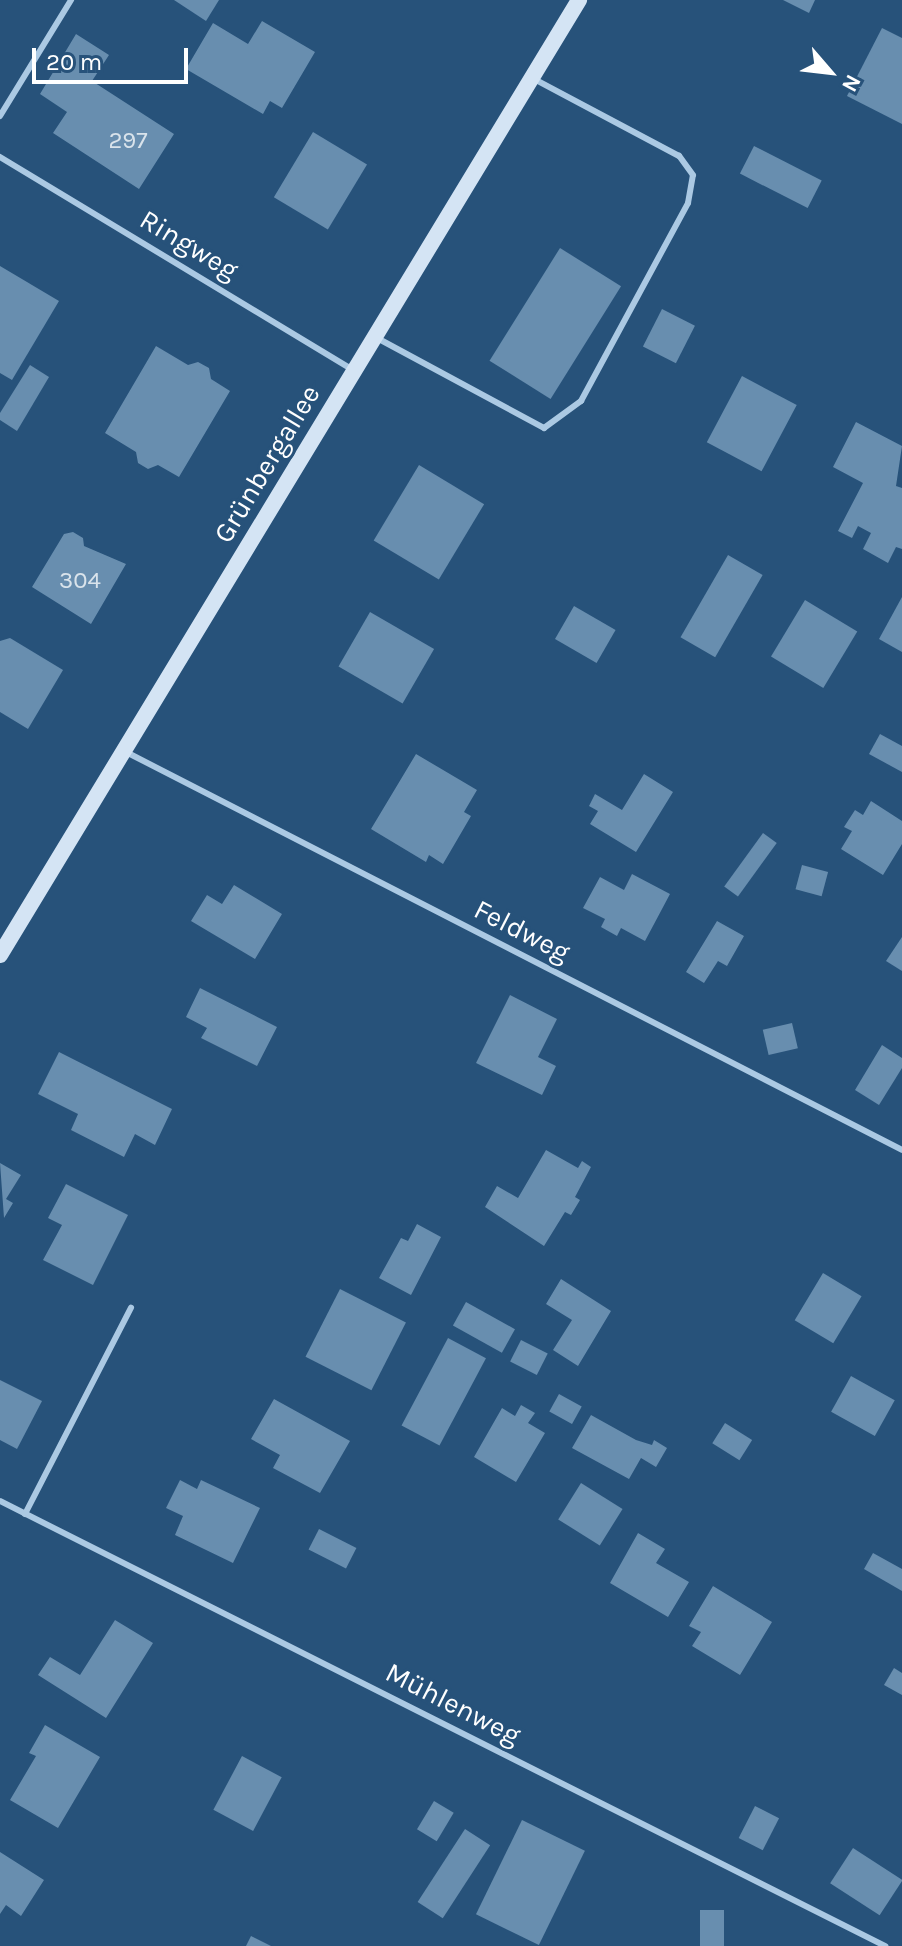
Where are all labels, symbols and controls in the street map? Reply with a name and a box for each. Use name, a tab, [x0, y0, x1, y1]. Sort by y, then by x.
scale bar	[36, 32, 192, 82]
north arrow	[790, 32, 870, 112]
text: 20 m	[46, 48, 102, 76]
text: N	[836, 70, 866, 96]
house number: 297	[108, 127, 148, 155]
street label: Ringweg	[134, 203, 244, 287]
street label: Grünbergallee	[207, 379, 327, 549]
house number: 304	[59, 567, 101, 595]
street label: Feldweg	[468, 893, 576, 969]
street label: Mühlenweg	[380, 1656, 526, 1752]

